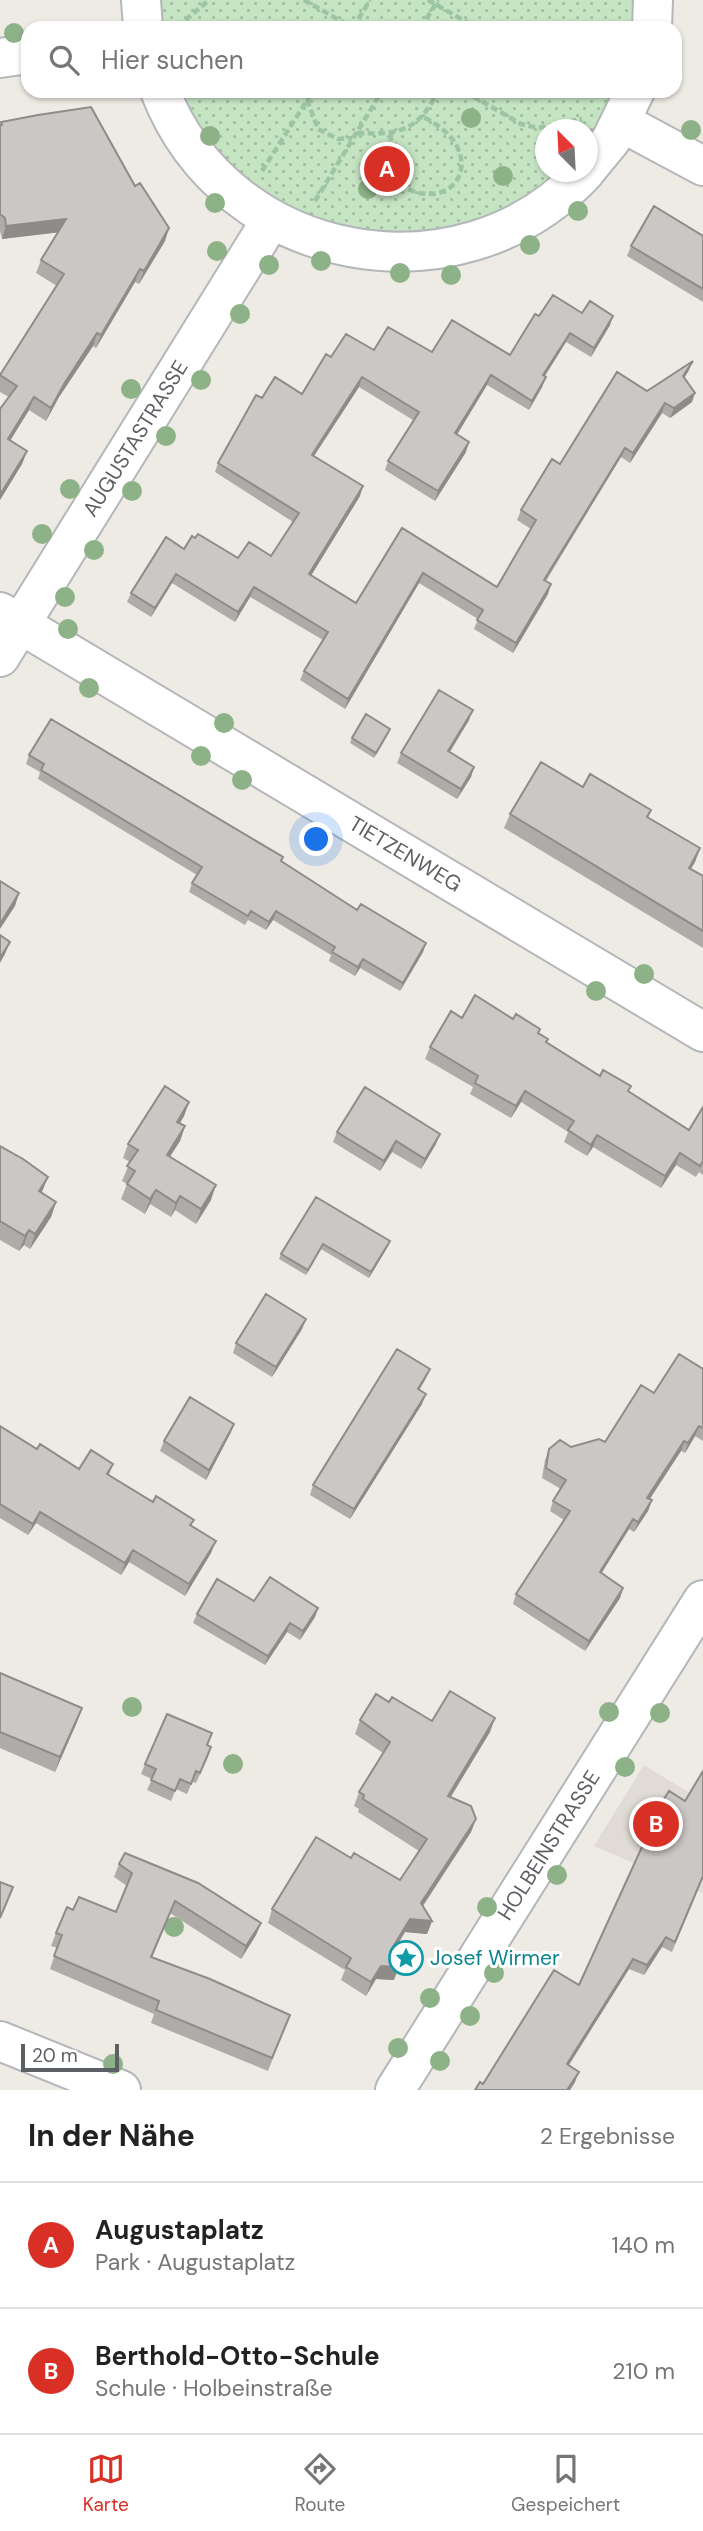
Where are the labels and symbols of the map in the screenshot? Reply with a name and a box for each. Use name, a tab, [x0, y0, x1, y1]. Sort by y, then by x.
north arrow	[535, 119, 598, 182]
pin: A	[364, 143, 410, 195]
street label: AUGUSTASTRASSE	[76, 355, 195, 522]
street label: TIETZENWEG	[344, 810, 467, 898]
your location	[299, 822, 333, 856]
street label: HOLBEINSTRASSE	[491, 1765, 606, 1926]
pin: B	[633, 1798, 679, 1850]
place icon: Josef Wirmer	[387, 1939, 425, 1977]
place label: Josef Wirmer	[430, 1944, 560, 1972]
scale bar	[21, 2041, 119, 2073]

